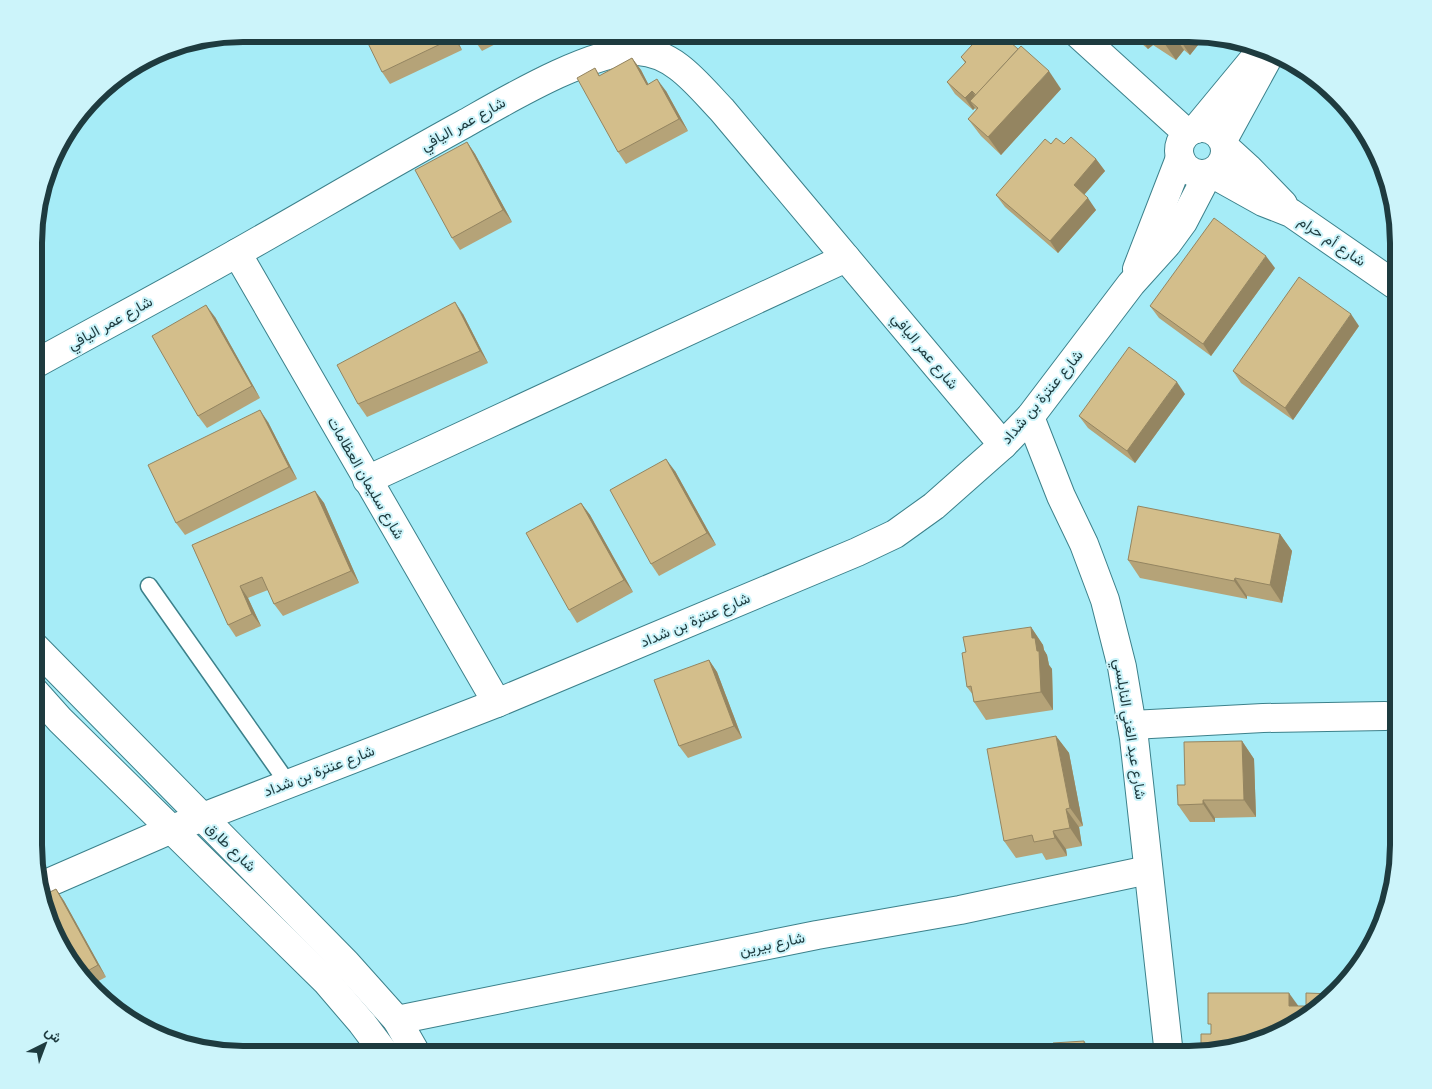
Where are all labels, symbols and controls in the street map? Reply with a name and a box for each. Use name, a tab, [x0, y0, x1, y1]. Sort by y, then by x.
street label: شارع عمر اليافي	[417, 92, 511, 158]
street label: شارع أم حرام	[1294, 211, 1370, 272]
street label: شارع عمر اليافي	[64, 291, 158, 357]
street label: شارع عمر اليافي	[885, 309, 963, 395]
street label: شارع عنترة بن شداد	[997, 345, 1088, 449]
street label: شارع سليمان العظامات	[322, 413, 409, 543]
street label: شارع عنترة بن شداد	[637, 588, 754, 653]
street label: شارع عبد الغني النابلسي	[1106, 657, 1151, 802]
street label: شارع عنترة بن شداد	[261, 741, 378, 802]
street label: شارع طارق	[201, 818, 261, 877]
street label: شارع بيرين	[738, 927, 807, 962]
north arrow	[20, 1019, 70, 1069]
text: ش	[41, 1022, 66, 1047]

